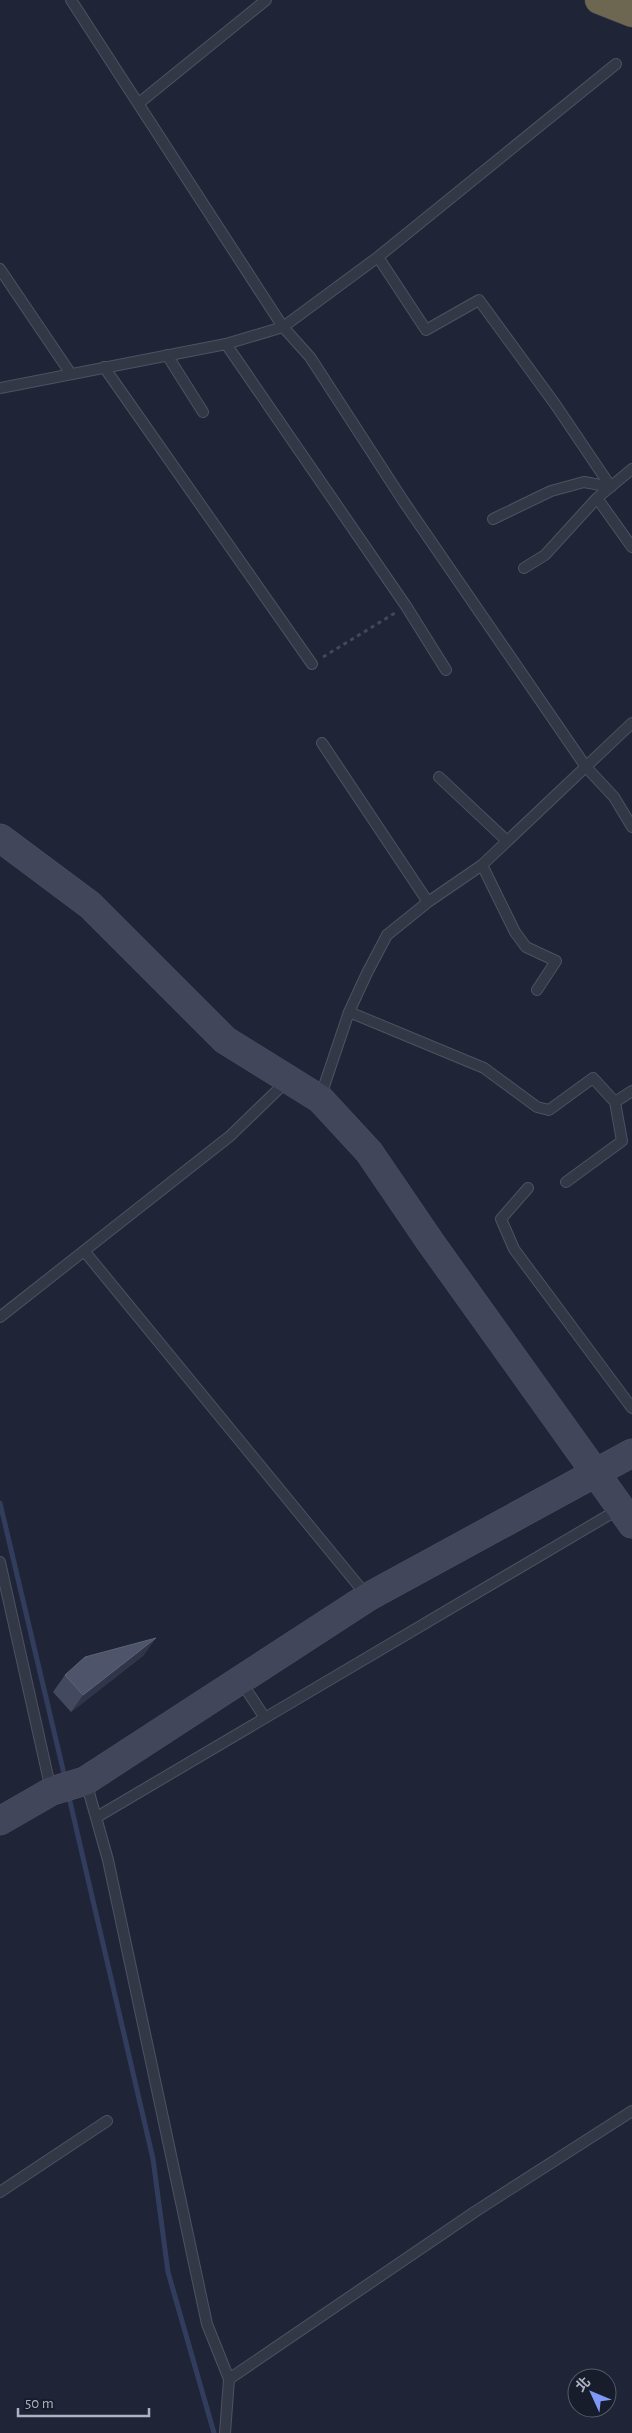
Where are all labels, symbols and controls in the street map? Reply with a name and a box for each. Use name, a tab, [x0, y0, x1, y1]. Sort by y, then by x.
north arrow	[567, 2368, 617, 2418]
text: 北	[573, 2374, 593, 2395]
scale bar	[18, 2386, 149, 2418]
text: 50 m	[25, 2396, 54, 2411]

